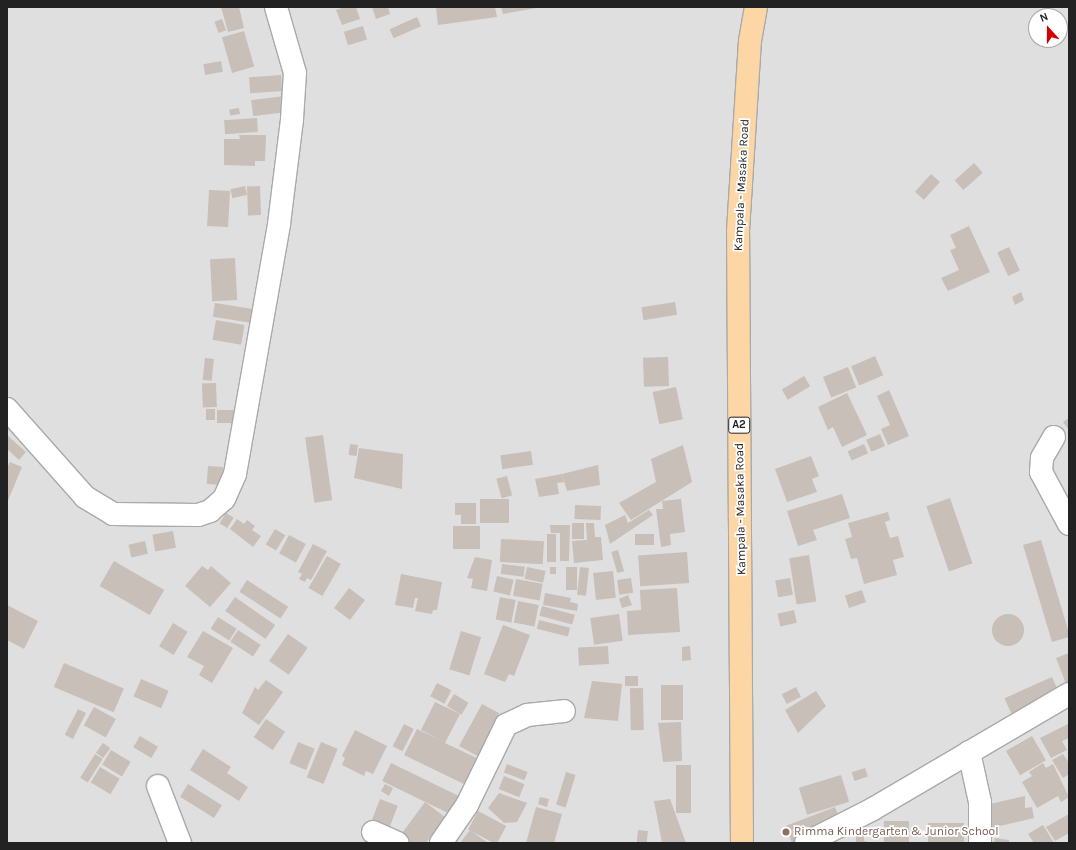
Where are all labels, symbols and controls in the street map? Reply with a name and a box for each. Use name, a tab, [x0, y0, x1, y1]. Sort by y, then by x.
north arrow	[1028, 8, 1068, 48]
text: N	[1038, 10, 1050, 25]
street label: Kampala - Masaka Road	[731, 119, 753, 251]
road number: A2	[728, 416, 750, 434]
street label: Kampala - Masaka Road	[733, 443, 749, 575]
place label: Rimma Kindergarten & Junior School	[794, 825, 999, 839]
marker: Rimma Kindergarten & Junior School	[781, 827, 791, 837]

